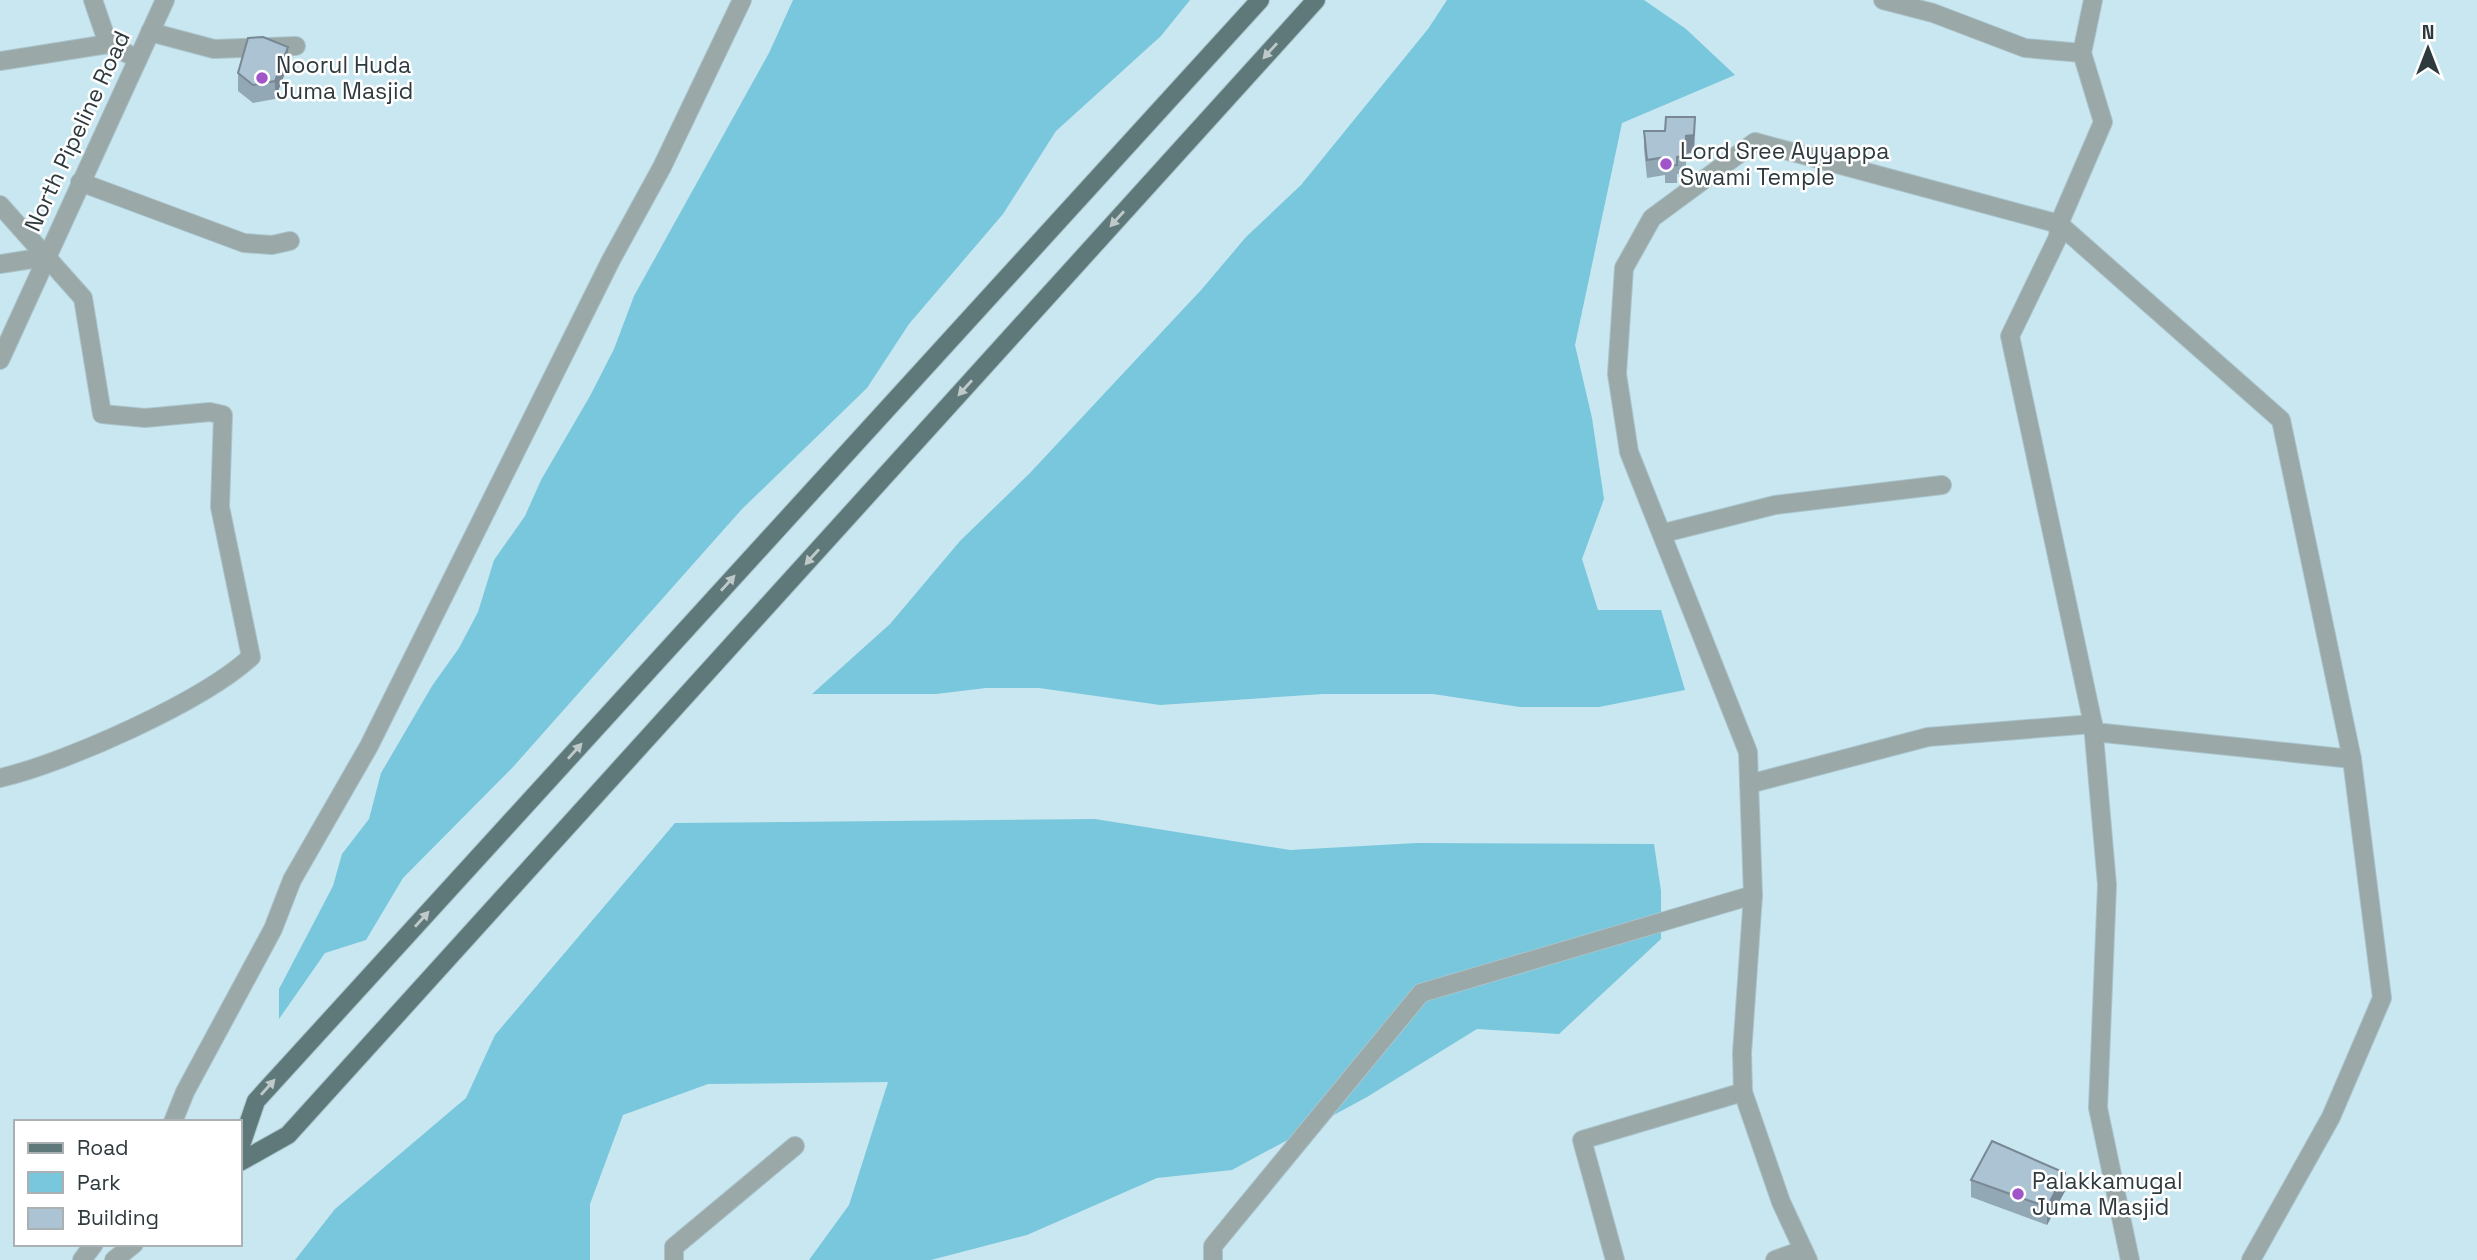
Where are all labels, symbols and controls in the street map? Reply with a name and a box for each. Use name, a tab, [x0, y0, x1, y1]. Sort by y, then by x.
north arrow	[2393, 14, 2463, 84]
text: N	[2422, 20, 2434, 45]
street label: North Pipeline Road	[17, 26, 137, 236]
one-way arrow	[1262, 42, 1278, 60]
place label: Noorul Huda Juma Masjid	[276, 50, 413, 106]
marker: Noorul Huda Juma Masjid	[254, 70, 270, 86]
place label: Lord Sree Ayyappa Swami Temple	[1680, 136, 1890, 192]
marker: Lord Sree Ayyappa Swami Temple	[1658, 156, 1674, 172]
one-way arrow	[1109, 210, 1125, 228]
one-way arrow	[957, 379, 973, 396]
one-way arrow	[805, 548, 820, 565]
one-way arrow	[720, 575, 736, 592]
one-way arrow	[567, 742, 583, 760]
one-way arrow	[413, 911, 429, 928]
one-way arrow	[260, 1079, 276, 1096]
legend	[14, 1120, 242, 1246]
text: Road	[77, 1134, 129, 1161]
place label: Palakkamugal Juma Masjid	[2032, 1166, 2183, 1222]
text: Park	[77, 1169, 121, 1196]
marker: Palakkamugal Juma Masjid	[2010, 1186, 2026, 1202]
text: Building	[77, 1204, 159, 1231]

